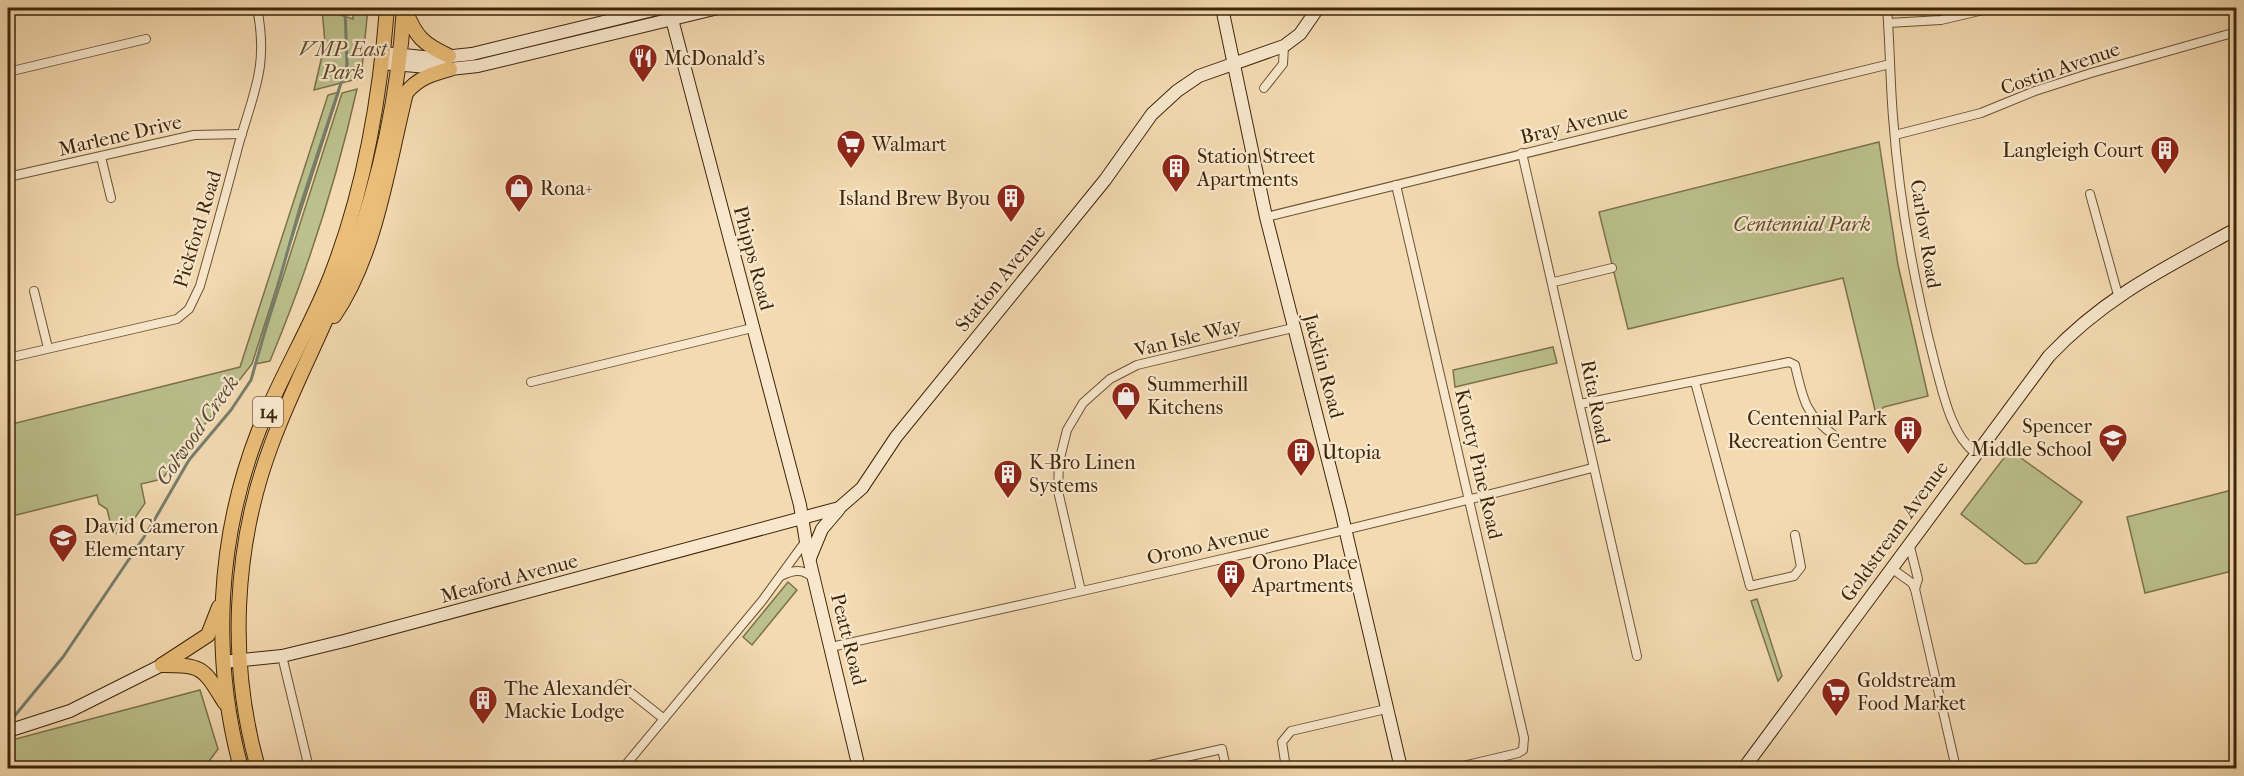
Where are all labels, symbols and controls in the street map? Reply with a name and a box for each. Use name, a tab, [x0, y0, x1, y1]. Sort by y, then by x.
street label: Costin Avenue	[1998, 37, 2123, 100]
park label: VMP East Park	[299, 38, 389, 84]
restaurant icon: McDonald's	[627, 42, 659, 84]
place label: McDonald's	[664, 47, 765, 70]
street label: Bray Avenue	[1518, 100, 1630, 149]
street label: Marlene Drive	[56, 110, 184, 161]
supermarket icon: Walmart	[835, 128, 867, 170]
place label: Walmart	[871, 133, 947, 156]
building icon: Langleigh Court	[2149, 134, 2181, 176]
place label: Langleigh Court	[2003, 139, 2144, 162]
place label: Station Street Apartments	[1196, 145, 1315, 191]
building icon: Station Street Apartments	[1160, 152, 1192, 194]
street label: Pickford Road	[169, 167, 227, 290]
shop icon: Rona+	[503, 172, 535, 214]
place label: Rona+	[540, 177, 593, 200]
street label: Carlow Road	[1906, 178, 1946, 291]
building icon: Island Brew Byou	[995, 182, 1027, 224]
place label: Island Brew Byou	[839, 187, 991, 210]
street label: Phipps Road	[729, 203, 779, 314]
park label: Centennial Park	[1733, 213, 1871, 236]
street label: Station Avenue	[951, 220, 1050, 336]
street label: Jacklin Road	[1298, 309, 1349, 422]
street label: Van Isle Way	[1131, 313, 1245, 362]
street label: Rita Road	[1576, 358, 1615, 447]
water label: Colwood Creek	[150, 371, 244, 489]
place label: Summerhill Kitchens	[1147, 373, 1249, 419]
shop icon: Summerhill Kitchens	[1110, 380, 1142, 422]
street label: Knotty Pine Road	[1450, 387, 1507, 543]
road number: 14	[253, 397, 283, 427]
place label: Centennial Park Recreation Centre	[1727, 407, 1888, 453]
building icon: Centennial Park Recreation Centre	[1892, 414, 1924, 456]
place label: Spencer Middle School	[1971, 415, 2092, 461]
school or university icon: Spencer Middle School	[2097, 422, 2129, 464]
building icon: Utopia	[1285, 436, 1317, 478]
place label: Utopia	[1322, 441, 1382, 464]
place label: K-Bro Linen Systems	[1029, 451, 1136, 497]
street label: Goldstream Avenue	[1836, 457, 1953, 606]
building icon: K-Bro Linen Systems	[992, 458, 1024, 500]
place label: David Cameron Elementary	[84, 515, 219, 561]
street label: Orono Avenue	[1145, 519, 1272, 570]
school or university icon: David Cameron Elementary	[47, 522, 79, 564]
street label: Meaford Avenue	[438, 549, 581, 608]
place label: Orono Place Apartments	[1251, 551, 1358, 597]
building icon: Orono Place Apartments	[1215, 558, 1247, 600]
street label: Peatt Road	[826, 591, 871, 689]
place label: Goldstream Food Market	[1857, 669, 1966, 715]
supermarket icon: Goldstream Food Market	[1820, 676, 1852, 718]
place label: The Alexander Mackie Lodge	[504, 677, 632, 723]
building icon: The Alexander Mackie Lodge	[467, 684, 499, 726]

